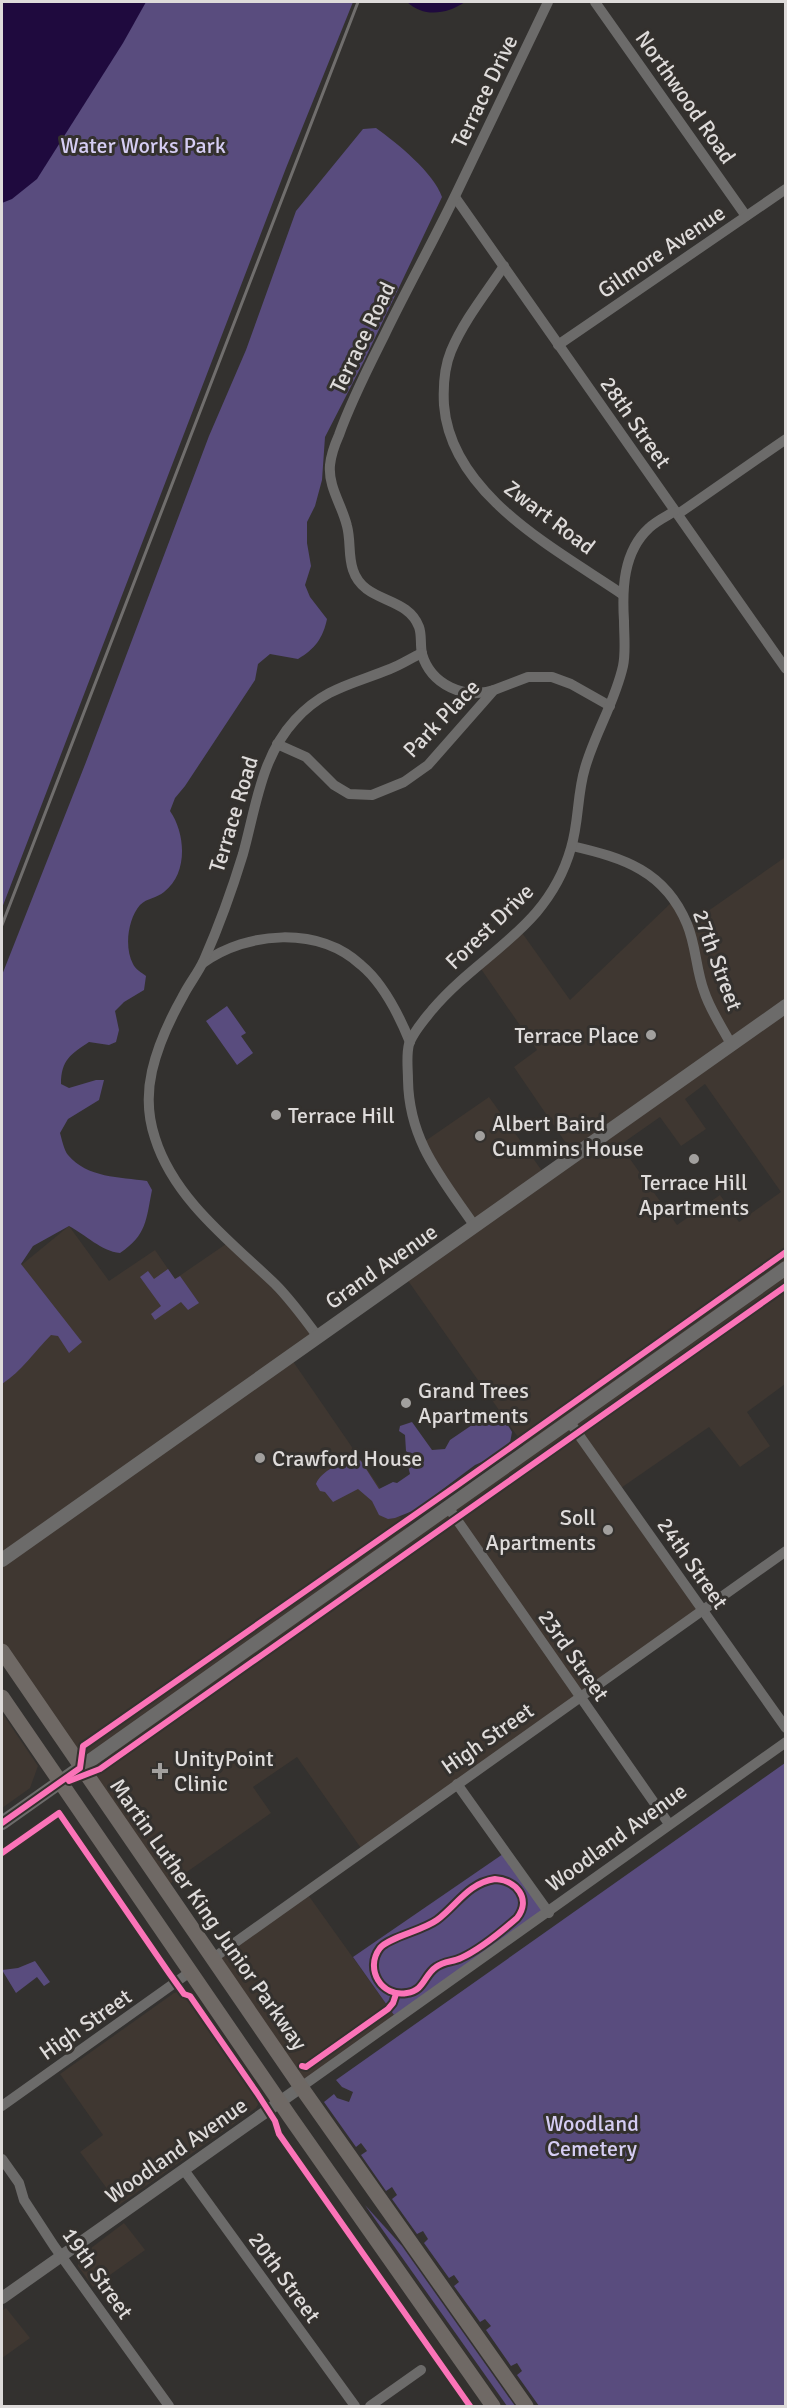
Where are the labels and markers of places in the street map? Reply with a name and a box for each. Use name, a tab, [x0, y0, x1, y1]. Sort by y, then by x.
place label: Terrace Place	[515, 1022, 639, 1049]
marker: Terrace Place	[644, 1028, 658, 1042]
place label: Terrace Hill	[288, 1102, 395, 1129]
marker: Terrace Hill	[269, 1108, 283, 1122]
place label: Albert Baird Cummins House	[492, 1110, 644, 1162]
marker: Albert Baird Cummins House	[473, 1129, 487, 1143]
marker: Terrace Hill Apartments	[687, 1152, 701, 1166]
place label: Terrace Hill Apartments	[639, 1169, 749, 1221]
place label: Grand Trees Apartments	[418, 1377, 529, 1429]
marker: Grand Trees Apartments	[399, 1396, 413, 1410]
place label: Crawford House	[272, 1445, 422, 1472]
marker: Crawford House	[253, 1451, 267, 1465]
place label: Soll Apartments	[486, 1504, 596, 1556]
marker: Soll Apartments	[601, 1523, 615, 1537]
place label: UnityPoint Clinic	[174, 1745, 274, 1797]
marker: UnityPoint Clinic	[151, 1762, 169, 1780]

